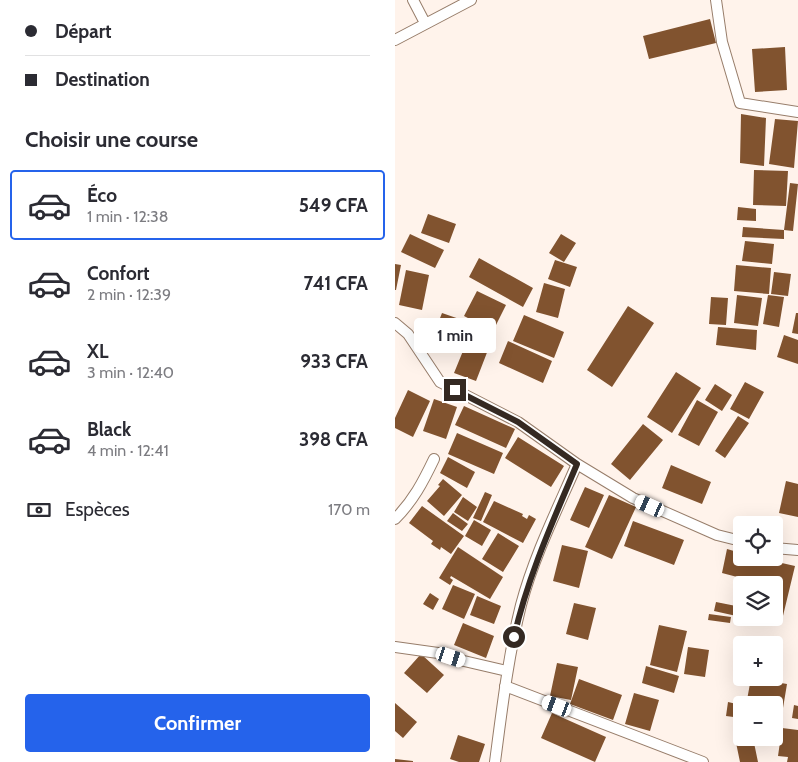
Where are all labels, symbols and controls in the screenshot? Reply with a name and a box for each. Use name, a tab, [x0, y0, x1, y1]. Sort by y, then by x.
text: Départ	[55, 20, 112, 43]
text: Destination	[55, 68, 150, 91]
text: Choisir une course	[25, 126, 198, 153]
icon: car	[27, 183, 72, 228]
text: Éco	[87, 184, 117, 207]
text: 549 CFA	[299, 194, 368, 217]
text: 1 min · 12:38	[87, 207, 168, 226]
icon: car	[27, 261, 72, 306]
text: Confort	[87, 262, 150, 285]
text: 741 CFA	[304, 272, 368, 295]
text: 2 min · 12:39	[87, 285, 171, 304]
callout: 1 min	[414, 318, 496, 352]
text: 1 min	[437, 326, 473, 345]
icon: car	[27, 339, 72, 384]
text: XL	[87, 340, 108, 363]
text: 933 CFA	[300, 350, 368, 373]
text: 3 min · 12:40	[87, 363, 174, 382]
route end	[444, 379, 466, 401]
icon: car	[27, 417, 72, 462]
text: Black	[87, 418, 131, 441]
text: 398 CFA	[299, 428, 368, 451]
text: 4 min · 12:41	[87, 441, 169, 460]
car	[633, 493, 666, 519]
icon: cash	[25, 496, 53, 524]
text: Espèces	[65, 498, 130, 521]
text: 170 m	[328, 500, 370, 519]
map controls	[733, 516, 783, 746]
button: locate	[733, 516, 783, 566]
button: layers	[733, 576, 783, 626]
route start	[503, 626, 525, 648]
button: +	[733, 636, 783, 686]
car	[434, 645, 467, 669]
button: Confirmer	[25, 694, 370, 752]
car	[540, 694, 573, 718]
button: −	[733, 696, 783, 746]

